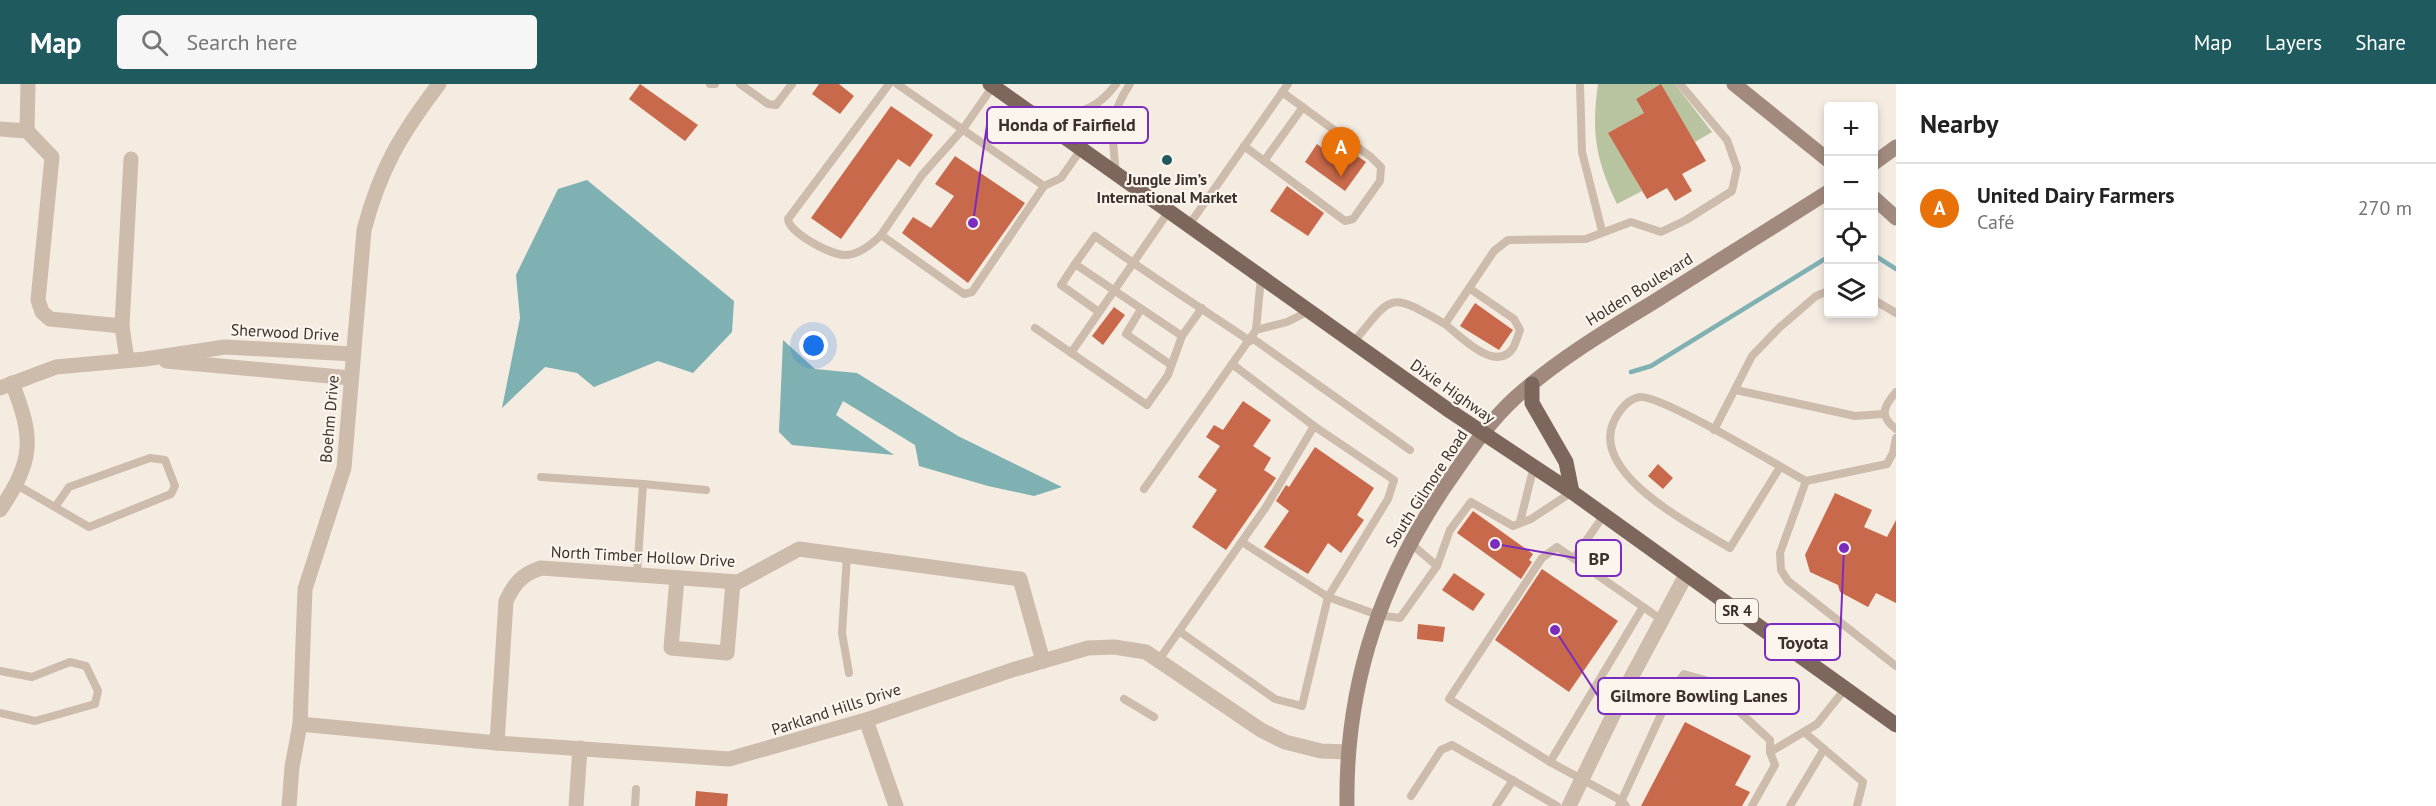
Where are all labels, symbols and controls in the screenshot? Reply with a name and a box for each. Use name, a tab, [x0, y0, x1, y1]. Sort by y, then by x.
search box	[117, 15, 537, 69]
text: Map	[30, 24, 81, 61]
icon: search	[138, 26, 171, 59]
text: Search here	[186, 28, 297, 56]
text: Map	[2194, 29, 2232, 56]
text: Layers	[2265, 29, 2322, 56]
text: Share	[2355, 29, 2406, 56]
map controls	[1824, 102, 1878, 318]
button: +	[1824, 102, 1878, 156]
callout: Honda of Fairfield	[987, 107, 1148, 143]
text: Nearby	[1920, 107, 1998, 140]
text: Honda of Fairfield	[998, 113, 1136, 136]
pin: A	[1322, 128, 1360, 177]
marker: Jungle Jim’s International Market	[1160, 153, 1174, 167]
button: −	[1824, 156, 1878, 210]
place label: Jungle Jim’s International Market	[1097, 169, 1238, 207]
text: United Dairy Farmers	[1977, 181, 2175, 209]
text: A	[1933, 195, 1946, 221]
text: 270 m	[2358, 195, 2412, 221]
text: Café	[1977, 209, 2014, 235]
button: locate	[1824, 210, 1878, 264]
street label: Holden Boulevard	[1582, 248, 1696, 330]
button: layers	[1824, 264, 1878, 318]
street label: Sherwood Drive	[230, 319, 340, 345]
your location	[799, 331, 828, 360]
street label: Dixie Highway	[1407, 354, 1500, 428]
street label: Boehm Drive	[315, 374, 343, 464]
street label: South Gilmore Road	[1381, 425, 1471, 551]
callout: BP	[1576, 540, 1621, 576]
street label: North Timber Hollow Drive	[550, 541, 736, 571]
text: BP	[1589, 547, 1609, 570]
road number: SR 4	[1716, 599, 1758, 623]
callout: Toyota	[1765, 624, 1840, 660]
text: Toyota	[1778, 631, 1828, 654]
callout: Gilmore Bowling Lanes	[1598, 678, 1799, 714]
street label: Parkland Hills Drive	[769, 679, 903, 739]
text: Gilmore Bowling Lanes	[1610, 684, 1788, 707]

